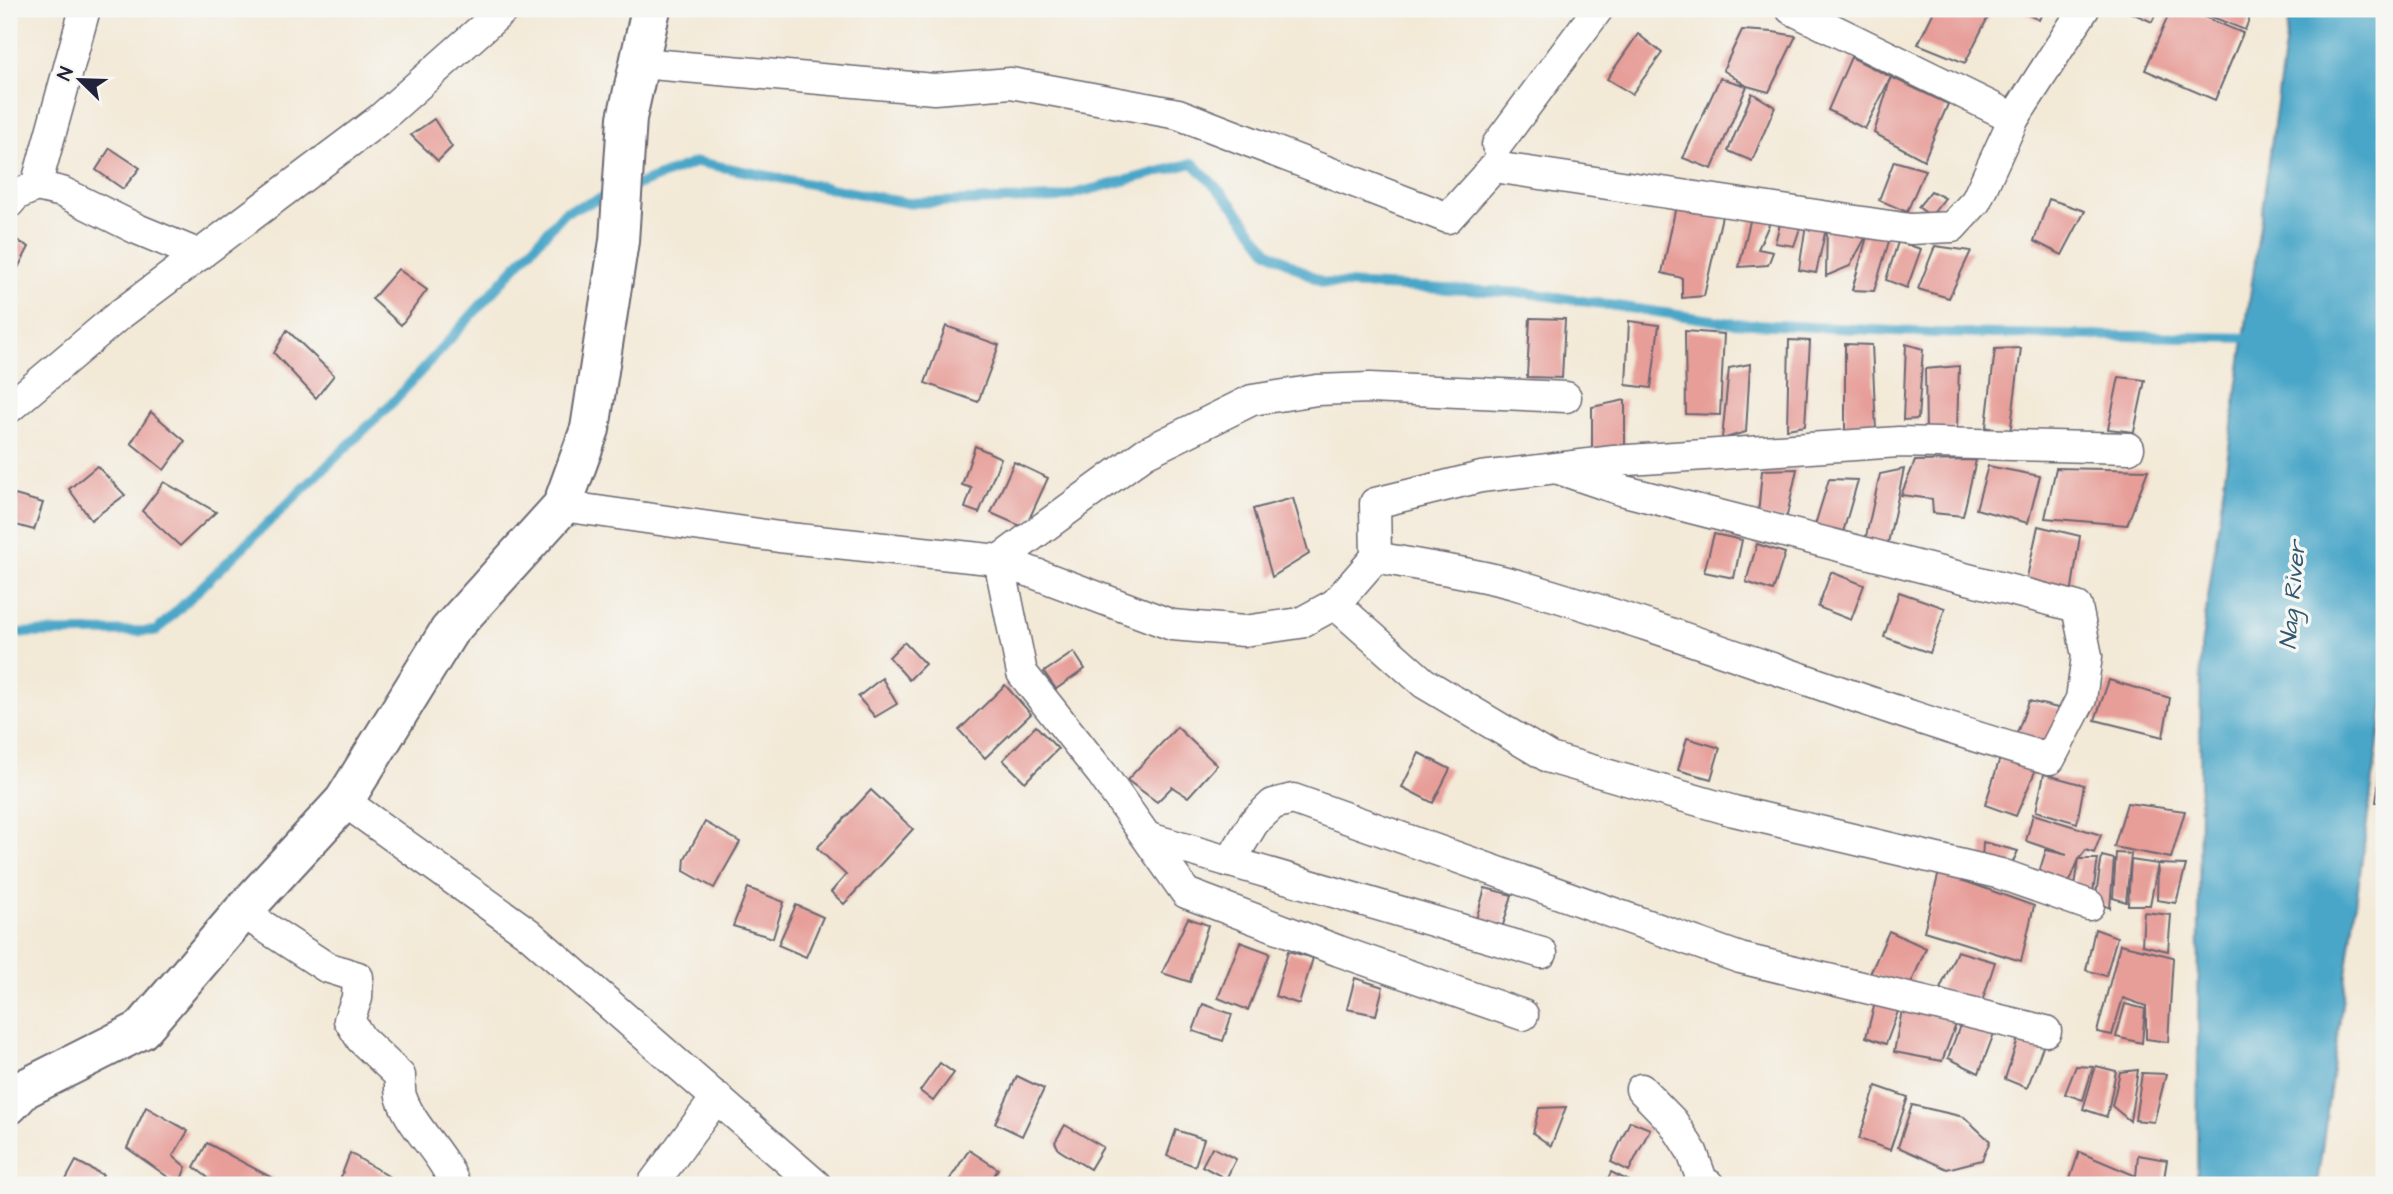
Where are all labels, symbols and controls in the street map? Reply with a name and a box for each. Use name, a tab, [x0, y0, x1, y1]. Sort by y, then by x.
north arrow	[46, 46, 116, 116]
text: N	[51, 63, 81, 85]
water label: Nag River	[2271, 537, 2316, 651]

